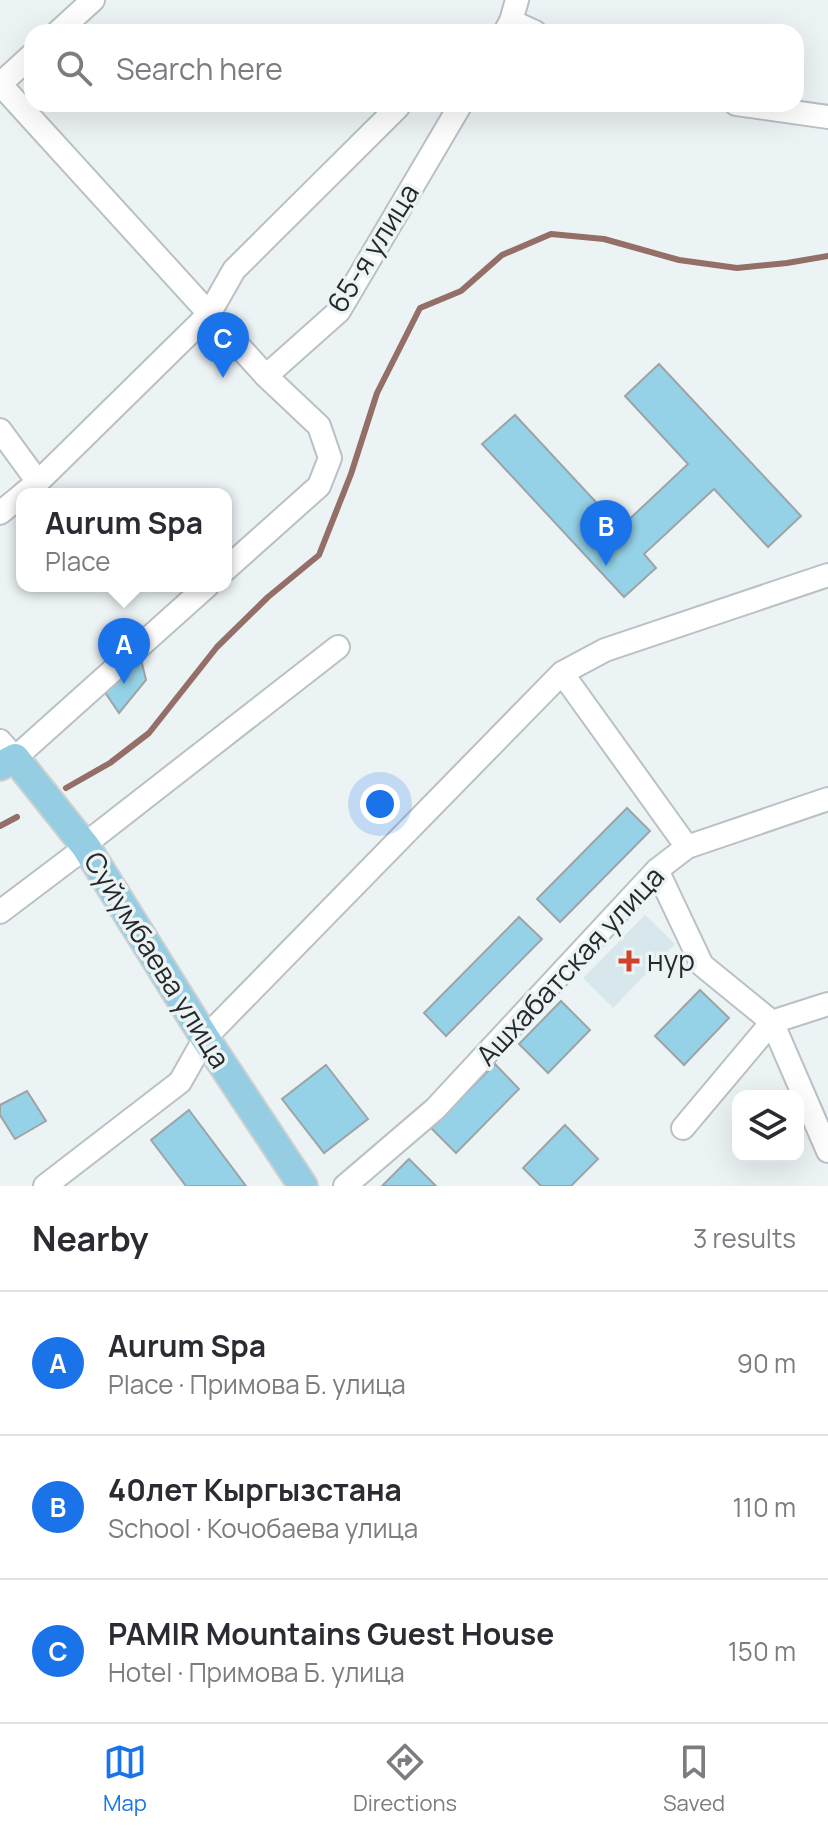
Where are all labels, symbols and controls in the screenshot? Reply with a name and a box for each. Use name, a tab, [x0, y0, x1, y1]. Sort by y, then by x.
search box	[24, 24, 804, 112]
icon: search	[52, 46, 96, 90]
text: Search here	[116, 48, 283, 89]
street label: 65-я улица	[317, 176, 427, 319]
pin: C	[197, 312, 249, 378]
popup	[16, 488, 232, 592]
pin: B	[580, 500, 632, 566]
text: Aurum Spa	[45, 502, 203, 543]
text: Place	[45, 543, 110, 579]
pin: A	[98, 618, 150, 684]
your location	[360, 784, 400, 824]
street label: Суйумбаева улица	[76, 844, 240, 1075]
street label: Ашхабатская улица	[467, 857, 672, 1073]
place label: нур	[647, 941, 695, 979]
marker: нур	[618, 950, 640, 972]
map controls	[732, 1090, 804, 1162]
button: layers	[732, 1090, 804, 1162]
text: Nearby	[32, 1215, 148, 1261]
text: 3 results	[693, 1220, 796, 1256]
text: Aurum Spa	[108, 1325, 266, 1366]
text: A	[49, 1345, 67, 1381]
text: 90 m	[737, 1345, 796, 1381]
text: Place · Примова Б. улица	[108, 1366, 406, 1402]
text: 40лет Кыргызстана	[108, 1469, 402, 1510]
text: B	[50, 1489, 66, 1525]
text: 110 m	[733, 1489, 796, 1525]
text: School · Кочобаева улица	[108, 1510, 418, 1546]
text: PAMIR Mountains Guest House	[108, 1613, 554, 1654]
text: C	[48, 1633, 68, 1669]
text: 150 m	[728, 1633, 796, 1669]
text: Hotel · Примова Б. улица	[108, 1654, 405, 1690]
tab: Map	[103, 1740, 147, 1818]
tab: Directions	[353, 1740, 457, 1818]
tab: Saved	[663, 1740, 725, 1818]

